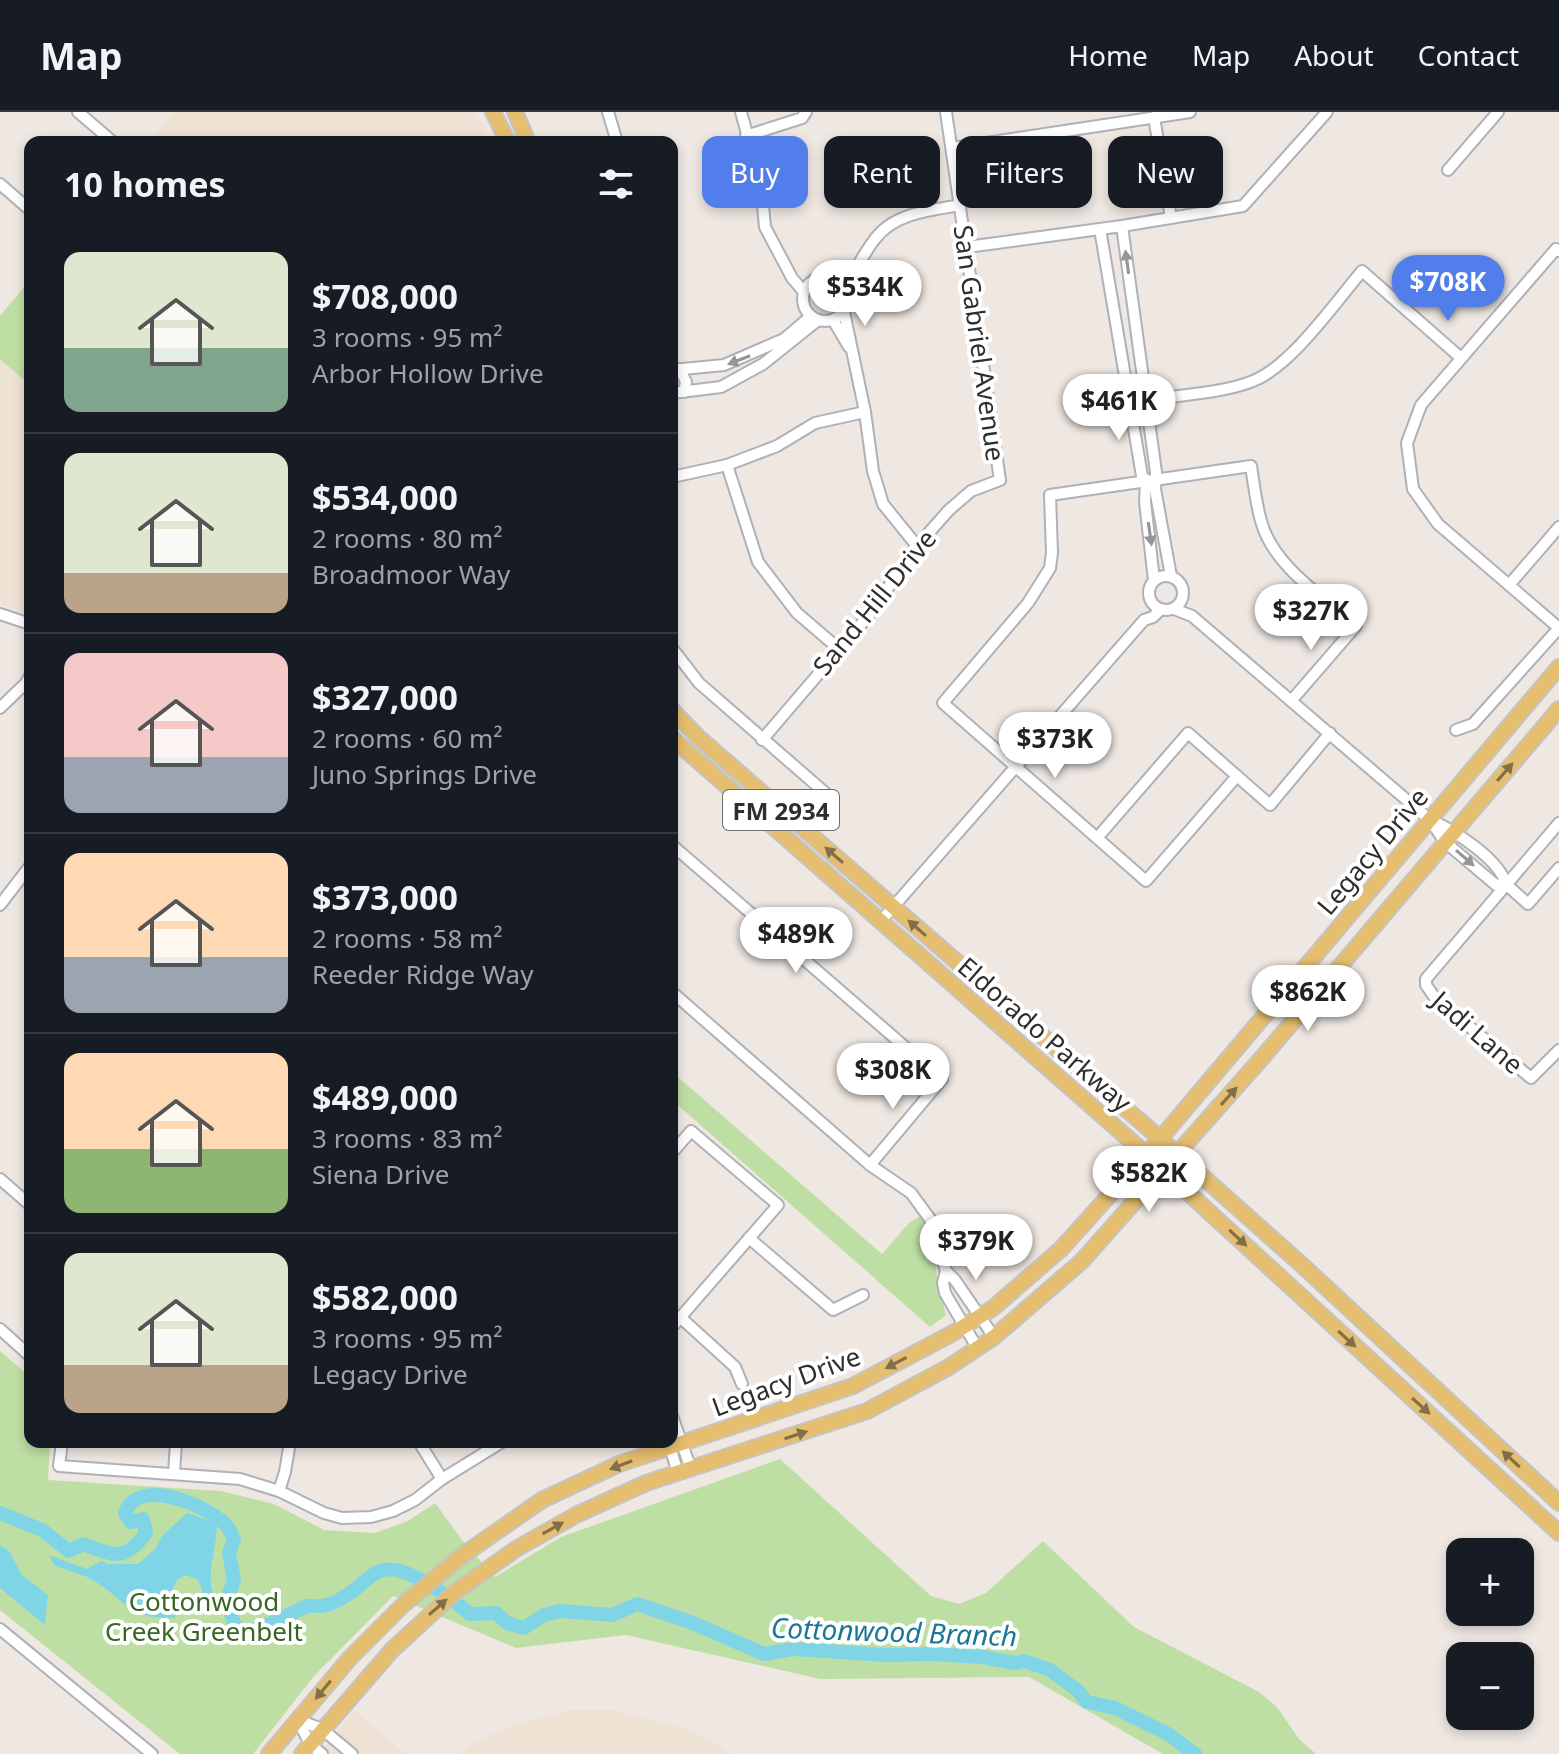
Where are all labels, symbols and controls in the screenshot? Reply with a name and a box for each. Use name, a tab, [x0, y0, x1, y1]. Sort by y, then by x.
text: Map	[40, 29, 123, 81]
text: Home	[1068, 36, 1148, 74]
text: Map	[1192, 36, 1250, 74]
text: About	[1294, 36, 1374, 74]
text: Contact	[1418, 36, 1519, 74]
chip: Buy	[702, 136, 808, 208]
chip: Rent	[824, 136, 940, 208]
chip: Filters	[956, 136, 1092, 208]
chip: New	[1108, 136, 1223, 208]
text: 10 homes	[64, 161, 226, 207]
icon: filters	[594, 162, 638, 206]
street label: San Gabriel Avenue	[946, 223, 1014, 463]
one-way arrow	[1120, 249, 1133, 274]
pin: $708K	[1392, 255, 1504, 323]
pin: $534K	[809, 260, 921, 328]
text: $708K	[1410, 263, 1486, 299]
text: $534K	[827, 268, 903, 304]
text: $708,000	[312, 273, 458, 319]
icon: home	[128, 284, 224, 380]
text: 3 rooms · 95 m²	[312, 319, 502, 355]
one-way arrow	[727, 353, 751, 366]
text: Arbor Hollow Drive	[312, 355, 544, 391]
pin: $461K	[1063, 374, 1175, 442]
text: $461K	[1081, 382, 1157, 418]
text: $534,000	[312, 474, 458, 520]
icon: home	[128, 485, 224, 581]
text: 2 rooms · 80 m²	[312, 520, 502, 556]
street label: Sand Hill Drive	[804, 521, 944, 683]
one-way arrow	[1144, 522, 1157, 547]
text: Broadmoor Way	[312, 556, 510, 592]
pin: $327K	[1255, 584, 1367, 652]
text: $327K	[1273, 592, 1349, 628]
text: $327,000	[312, 674, 458, 720]
icon: home	[128, 685, 224, 781]
pin: $373K	[999, 712, 1111, 780]
text: 2 rooms · 60 m²	[312, 720, 502, 756]
text: $373K	[1017, 720, 1093, 756]
text: Juno Springs Drive	[312, 756, 537, 792]
one-way arrow	[1496, 762, 1513, 782]
street label: Legacy Drive	[1308, 780, 1436, 922]
road number: FM 2934	[723, 790, 839, 830]
one-way arrow	[824, 847, 843, 865]
one-way arrow	[1454, 849, 1474, 866]
text: $373,000	[312, 874, 458, 920]
icon: home	[128, 885, 224, 981]
pin: $489K	[740, 907, 852, 975]
text: $489K	[758, 915, 834, 951]
text: 2 rooms · 58 m²	[312, 920, 502, 956]
one-way arrow	[908, 920, 927, 938]
street label: Eldorado Parkway	[950, 948, 1140, 1120]
text: Reeder Ridge Way	[312, 956, 533, 992]
pin: $862K	[1252, 965, 1364, 1033]
text: $862K	[1270, 973, 1346, 1009]
street label: Jadi Lane	[1422, 980, 1531, 1082]
pin: $308K	[837, 1043, 949, 1111]
text: $308K	[855, 1051, 931, 1087]
text: $489,000	[312, 1074, 458, 1120]
icon: home	[128, 1085, 224, 1181]
one-way arrow	[1220, 1086, 1237, 1106]
text: 3 rooms · 83 m²	[312, 1120, 502, 1156]
pin: $582K	[1093, 1146, 1205, 1214]
text: $582K	[1111, 1154, 1187, 1190]
text: Siena Drive	[312, 1156, 449, 1192]
pin: $379K	[920, 1214, 1032, 1282]
text: $379K	[938, 1222, 1014, 1258]
one-way arrow	[1229, 1228, 1248, 1246]
text: $582,000	[312, 1274, 458, 1320]
icon: home	[128, 1285, 224, 1381]
text: 3 rooms · 95 m²	[312, 1320, 502, 1356]
one-way arrow	[1338, 1330, 1357, 1348]
street label: Legacy Drive	[707, 1337, 865, 1425]
text: Legacy Drive	[312, 1356, 468, 1392]
one-way arrow	[885, 1357, 908, 1370]
one-way arrow	[1412, 1397, 1431, 1415]
one-way arrow	[784, 1428, 808, 1441]
one-way arrow	[1502, 1451, 1521, 1469]
one-way arrow	[609, 1459, 633, 1472]
one-way arrow	[542, 1521, 565, 1534]
map controls	[1446, 1538, 1534, 1730]
button: +	[1446, 1538, 1534, 1626]
park label: Cottonwood Creek Greenbelt	[105, 1583, 303, 1649]
one-way arrow	[427, 1599, 447, 1616]
water label: Cottonwood Branch	[770, 1608, 1018, 1654]
button: −	[1446, 1642, 1534, 1730]
one-way arrow	[315, 1680, 332, 1700]

